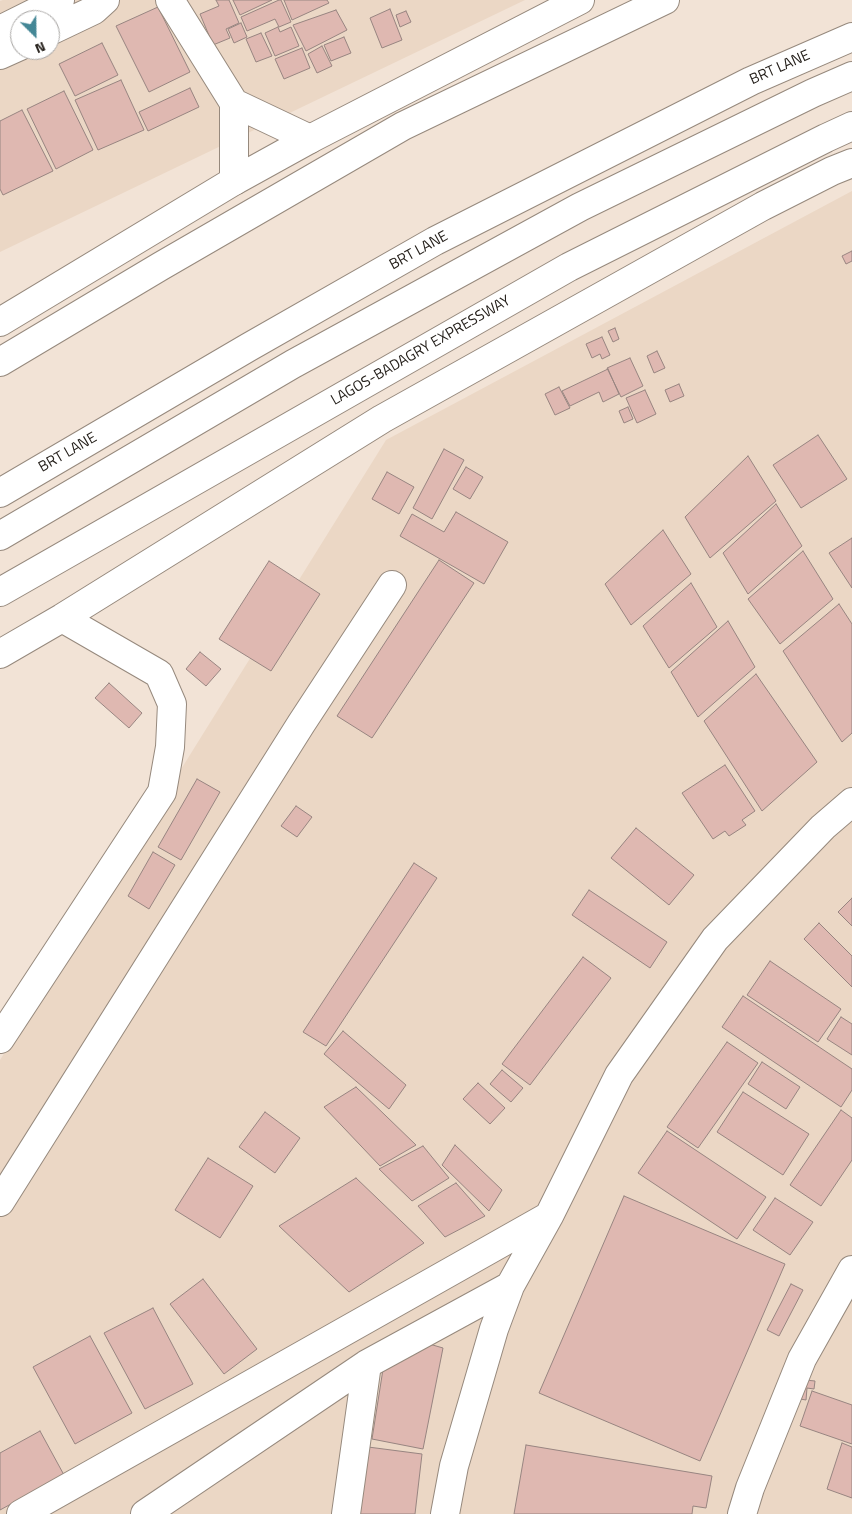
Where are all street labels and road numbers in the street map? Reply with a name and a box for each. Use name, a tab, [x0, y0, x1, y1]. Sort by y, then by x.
street label: BRT LANE	[747, 47, 813, 89]
street label: BRT LANE	[387, 228, 451, 274]
street label: LAGOS-BADAGRY EXPRESSWAY	[328, 292, 514, 410]
street label: BRT LANE	[36, 429, 100, 477]

